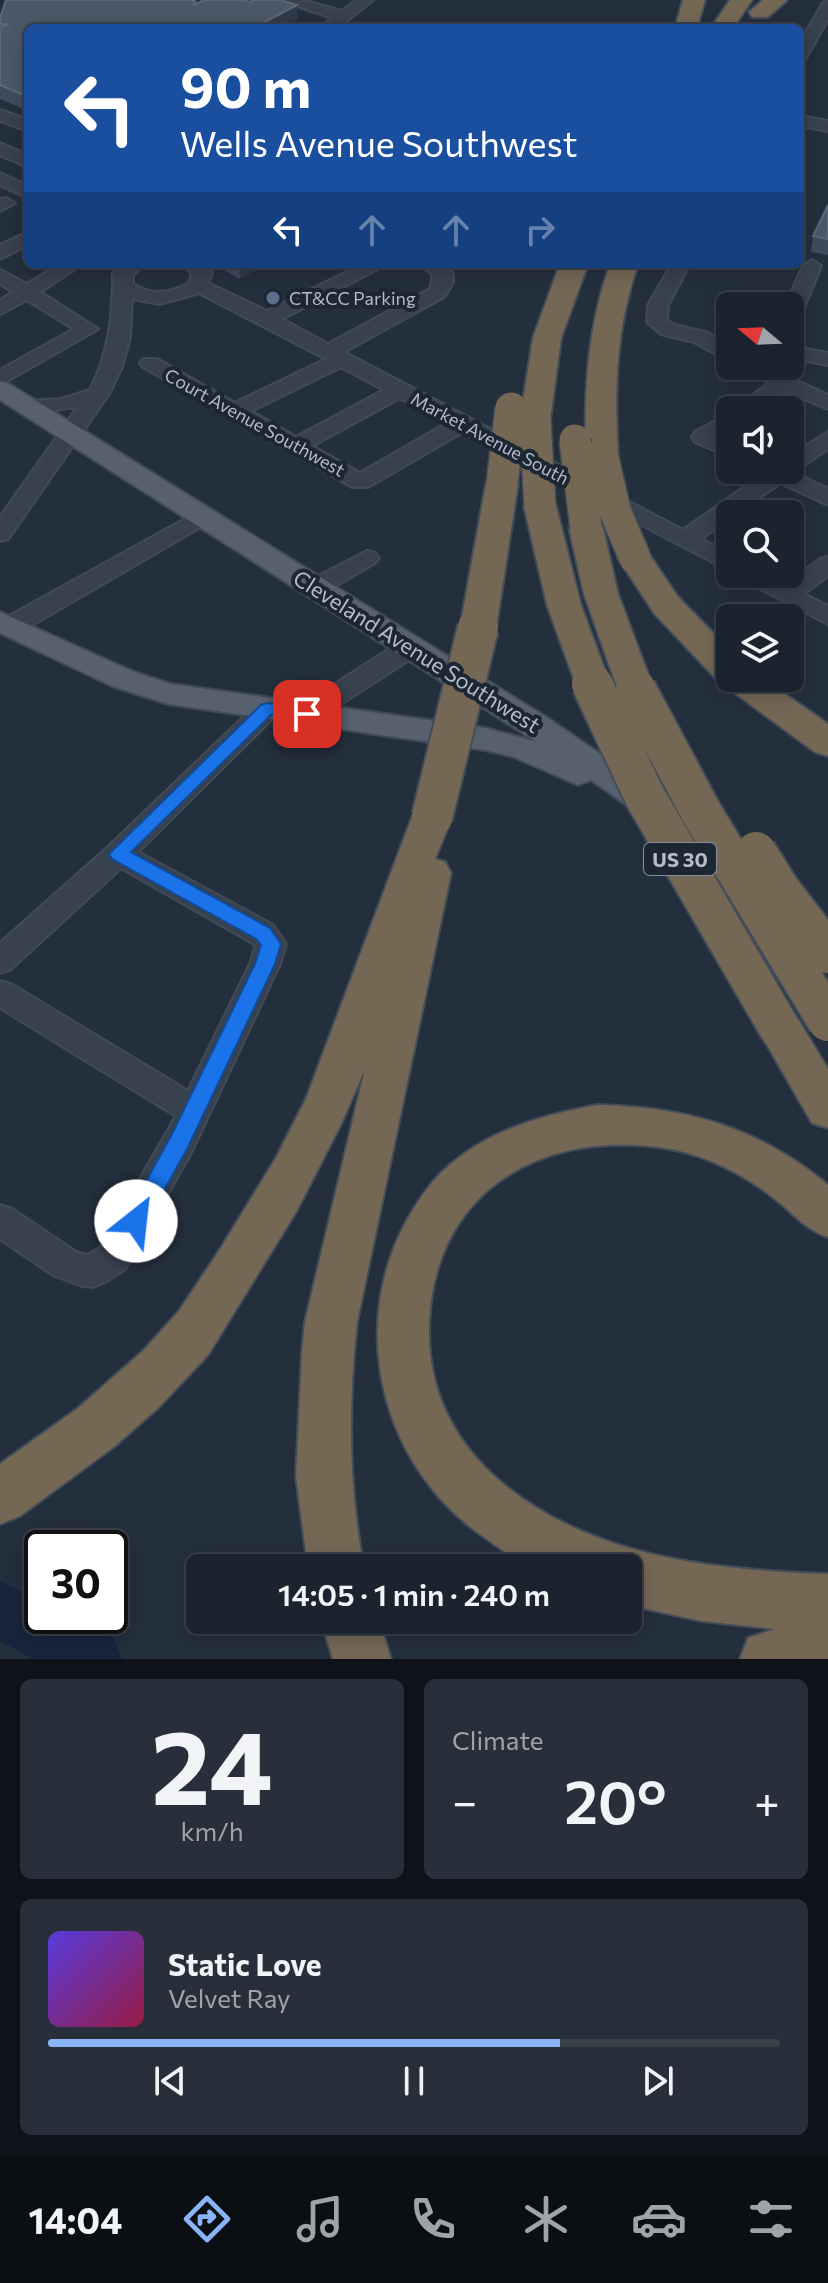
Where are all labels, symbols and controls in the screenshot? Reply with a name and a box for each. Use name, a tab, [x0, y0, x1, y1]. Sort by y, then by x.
text: 90 m	[180, 51, 311, 120]
icon: left	[48, 56, 152, 160]
text: Wells Avenue Southwest	[180, 120, 578, 164]
icon: left	[266, 208, 310, 252]
icon: ahead	[350, 208, 394, 252]
icon: ahead	[434, 208, 478, 252]
icon: right	[518, 208, 562, 252]
place label: CT&CC Parking	[289, 287, 416, 309]
marker: CT&CC Parking	[264, 289, 282, 307]
north arrow	[716, 292, 804, 380]
map controls	[716, 292, 804, 692]
street label: Court Avenue Southwest	[161, 363, 349, 481]
street label: Market Avenue South	[407, 387, 573, 489]
button: sound	[716, 396, 804, 484]
button: search	[716, 500, 804, 588]
street label: Cleveland Avenue Southwest	[289, 564, 545, 738]
button: layers	[716, 604, 804, 692]
pin	[273, 680, 341, 748]
icon: arrive	[285, 692, 329, 736]
road number: US 30	[644, 843, 716, 875]
position arrow	[94, 1179, 178, 1263]
speed limit sign: 30	[24, 1530, 128, 1634]
text: 14:05 · 1 min · 240 m	[278, 1575, 550, 1612]
text: 24	[151, 1699, 273, 1826]
text: Climate	[452, 1724, 544, 1755]
text: 20°	[564, 1763, 667, 1836]
text: −	[452, 1773, 477, 1827]
text: +	[754, 1773, 780, 1827]
text: km/h	[180, 1815, 244, 1846]
text: Static Love	[168, 1945, 322, 1982]
text: Velvet Ray	[168, 1982, 291, 2013]
icon: previous	[148, 2059, 192, 2103]
icon: pause	[392, 2059, 436, 2103]
icon: next	[636, 2059, 680, 2103]
icon: directions	[179, 2191, 235, 2247]
icon: music	[292, 2191, 348, 2247]
icon: phone	[405, 2191, 461, 2247]
icon: climate	[518, 2191, 574, 2247]
icon: car	[631, 2191, 687, 2247]
icon: filters	[743, 2191, 799, 2247]
text: 14:04	[28, 2197, 122, 2241]

